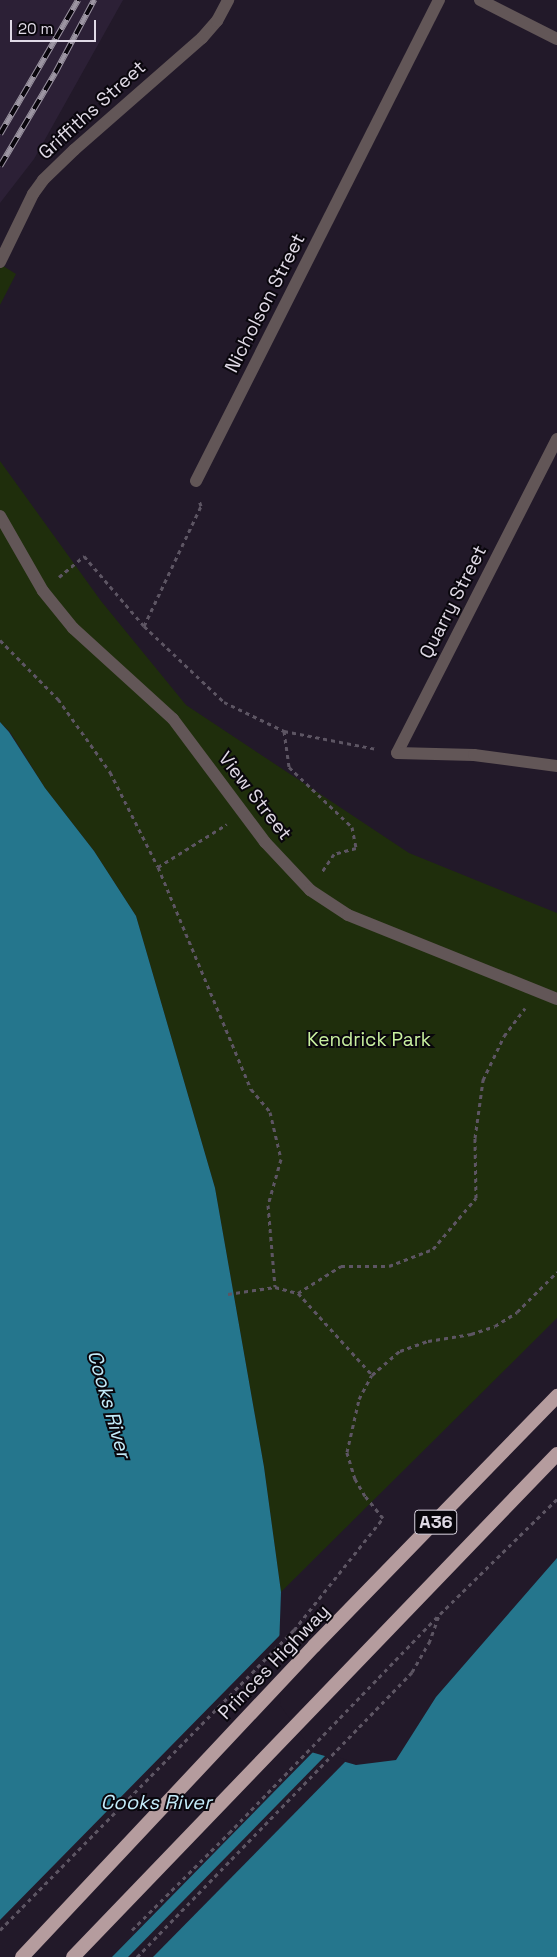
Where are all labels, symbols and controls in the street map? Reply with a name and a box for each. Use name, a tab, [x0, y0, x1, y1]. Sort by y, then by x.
scale bar	[12, 10, 99, 42]
text: 20 m	[18, 19, 53, 38]
street label: Griffiths Street	[34, 56, 150, 164]
street label: Nicholson Street	[220, 230, 310, 376]
street label: Quarry Street	[415, 542, 491, 662]
street label: View Street	[213, 747, 297, 845]
park label: Kendrick Park	[307, 1029, 431, 1051]
water label: Cooks River	[82, 1347, 136, 1461]
road number: A36	[414, 1506, 458, 1538]
street label: Princes Highway	[213, 1600, 335, 1724]
water label: Cooks River	[100, 1790, 212, 1814]

